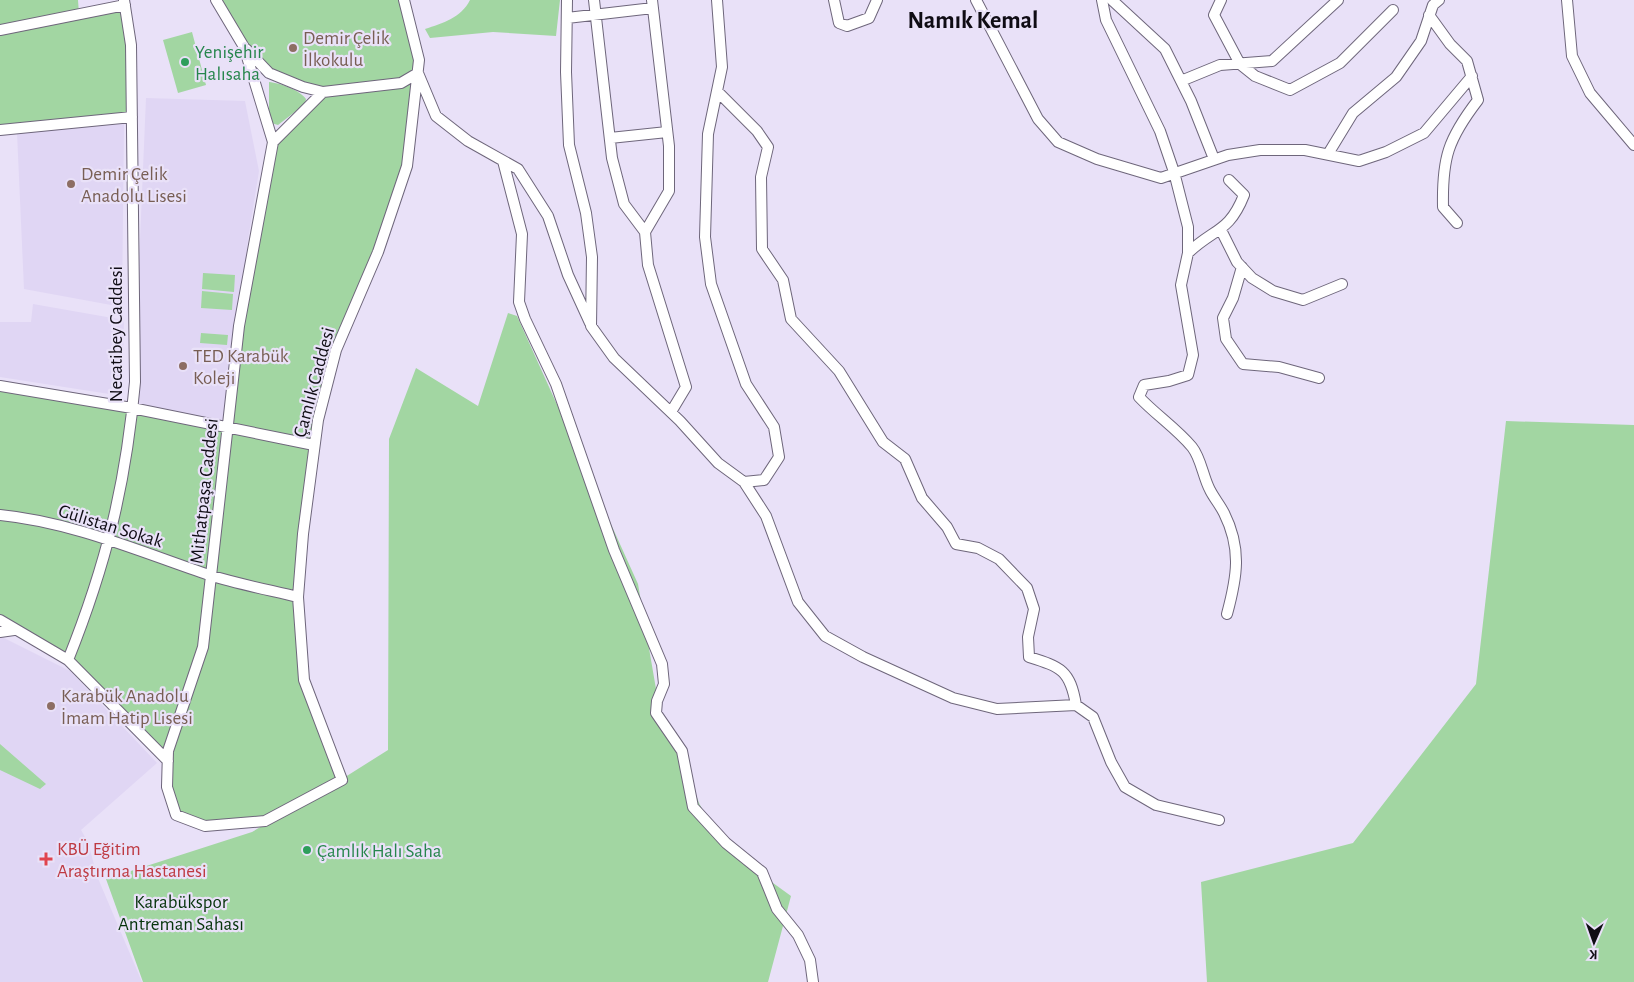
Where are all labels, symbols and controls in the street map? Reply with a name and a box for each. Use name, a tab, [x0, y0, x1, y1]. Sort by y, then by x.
district label: Namık Kemal	[908, 9, 1038, 33]
place label: Demir Çelik İlkokulu	[303, 29, 390, 70]
marker: Demir Çelik İlkokulu	[287, 42, 299, 54]
place label: Yenişehir Halısaha	[195, 43, 263, 84]
marker: Yenişehir Halısaha	[179, 56, 191, 68]
place label: Demir Çelik Anadolu Lisesi	[81, 165, 187, 206]
marker: Demir Çelik Anadolu Lisesi	[65, 178, 77, 190]
street label: Necatibey Caddesi	[107, 266, 126, 402]
street label: Çamlık Caddesi	[291, 325, 338, 440]
place label: TED Karabük Koleji	[193, 347, 289, 388]
marker: TED Karabük Koleji	[177, 360, 189, 372]
street label: Mithatpaşa Caddesi	[187, 417, 222, 565]
street label: Gülistan Sokak	[56, 502, 165, 551]
place label: Karabük Anadolu İmam Hatip Lisesi	[61, 687, 193, 728]
marker: Karabük Anadolu İmam Hatip Lisesi	[45, 700, 57, 712]
place label: KBÜ Eğitim Araştırma Hastanesi	[57, 839, 207, 881]
place label: Çamlık Halı Saha	[317, 842, 442, 861]
marker: Çamlık Halı Saha	[301, 844, 313, 856]
marker: KBÜ Eğitim Araştırma Hastanesi	[39, 852, 53, 866]
park label: Karabükspor Antreman Sahası	[118, 893, 244, 934]
north arrow	[1569, 917, 1619, 967]
text: K	[1588, 947, 1598, 961]

